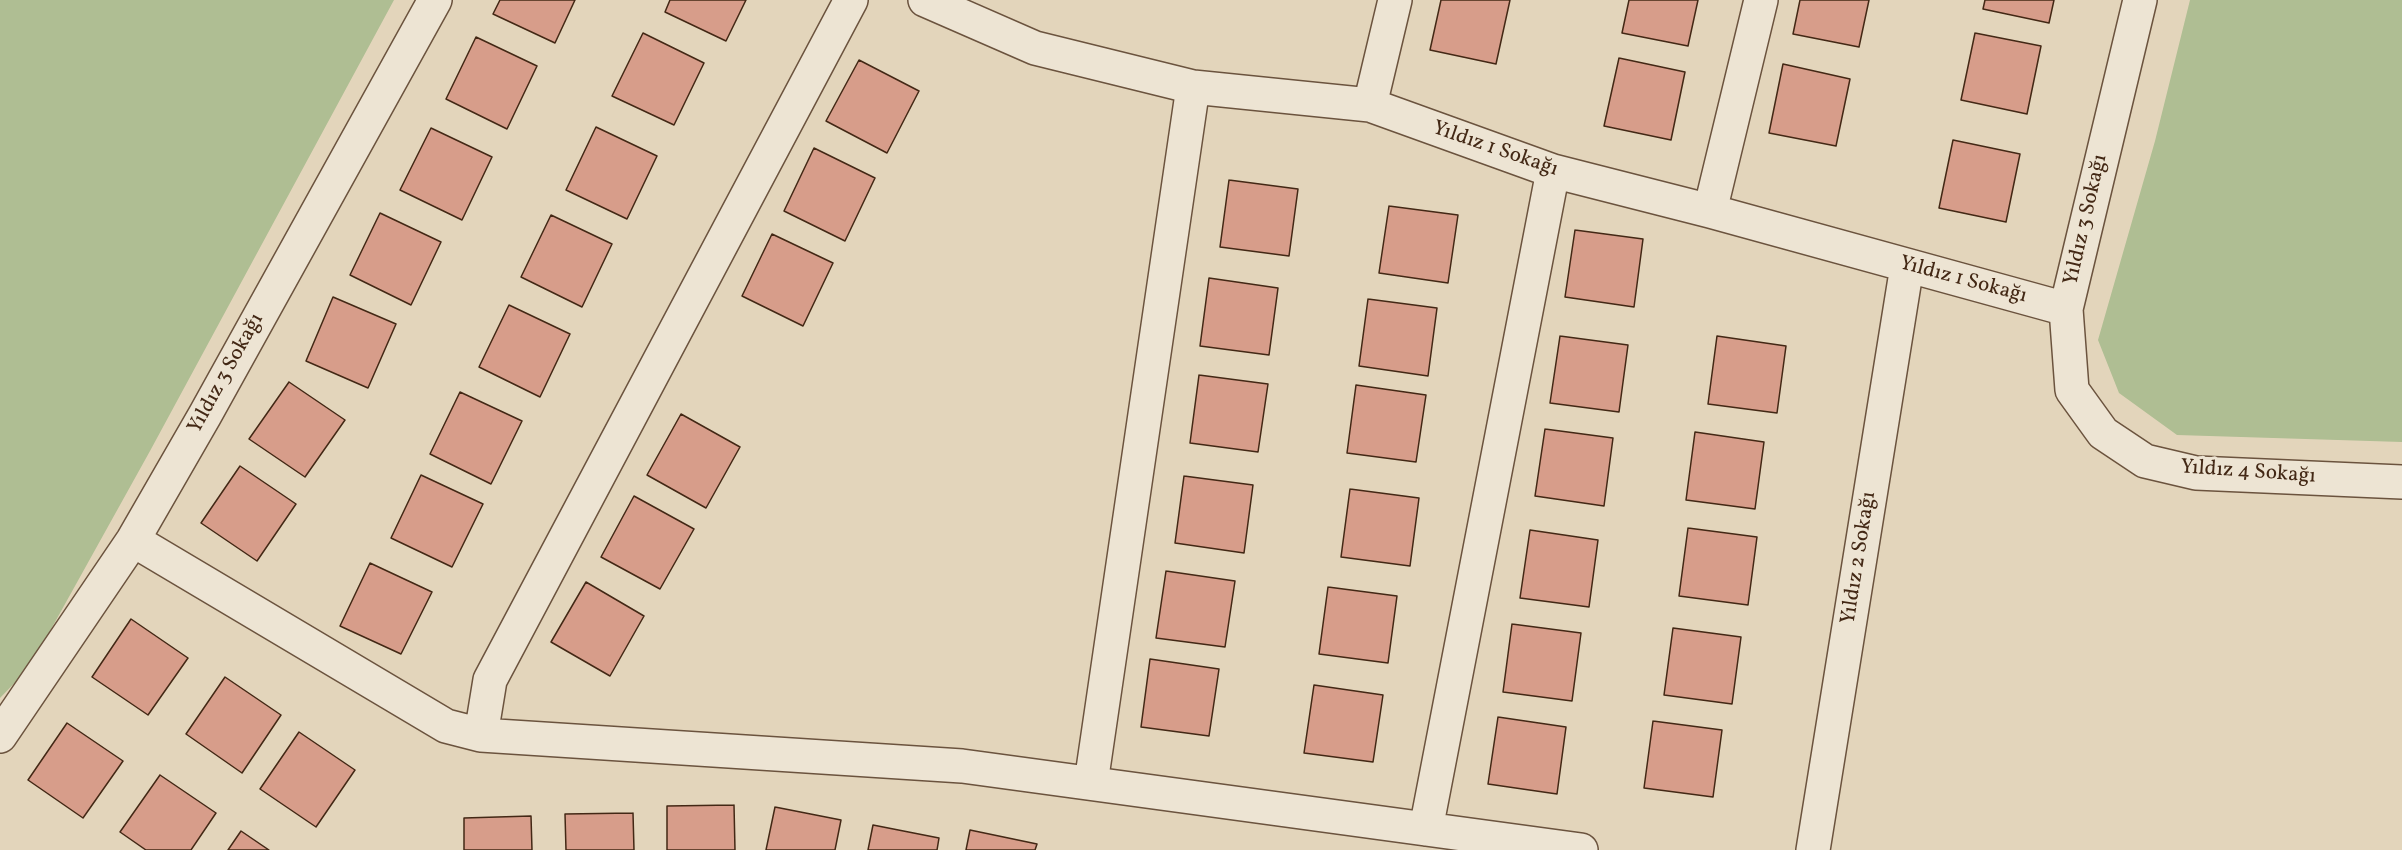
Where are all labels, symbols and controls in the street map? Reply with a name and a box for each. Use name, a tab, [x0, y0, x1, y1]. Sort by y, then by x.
street label: Yıldız 1 Sokağı	[1429, 117, 1561, 183]
street label: Yıldız 3 Sokağı	[2060, 152, 2114, 288]
street label: Yıldız 1 Sokağı	[1897, 252, 2029, 310]
street label: Yıldız 3 Sokağı	[184, 310, 270, 438]
street label: Yıldız 4 Sokağı	[2180, 456, 2316, 490]
street label: Yıldız 2 Sokağı	[1837, 490, 1883, 626]

